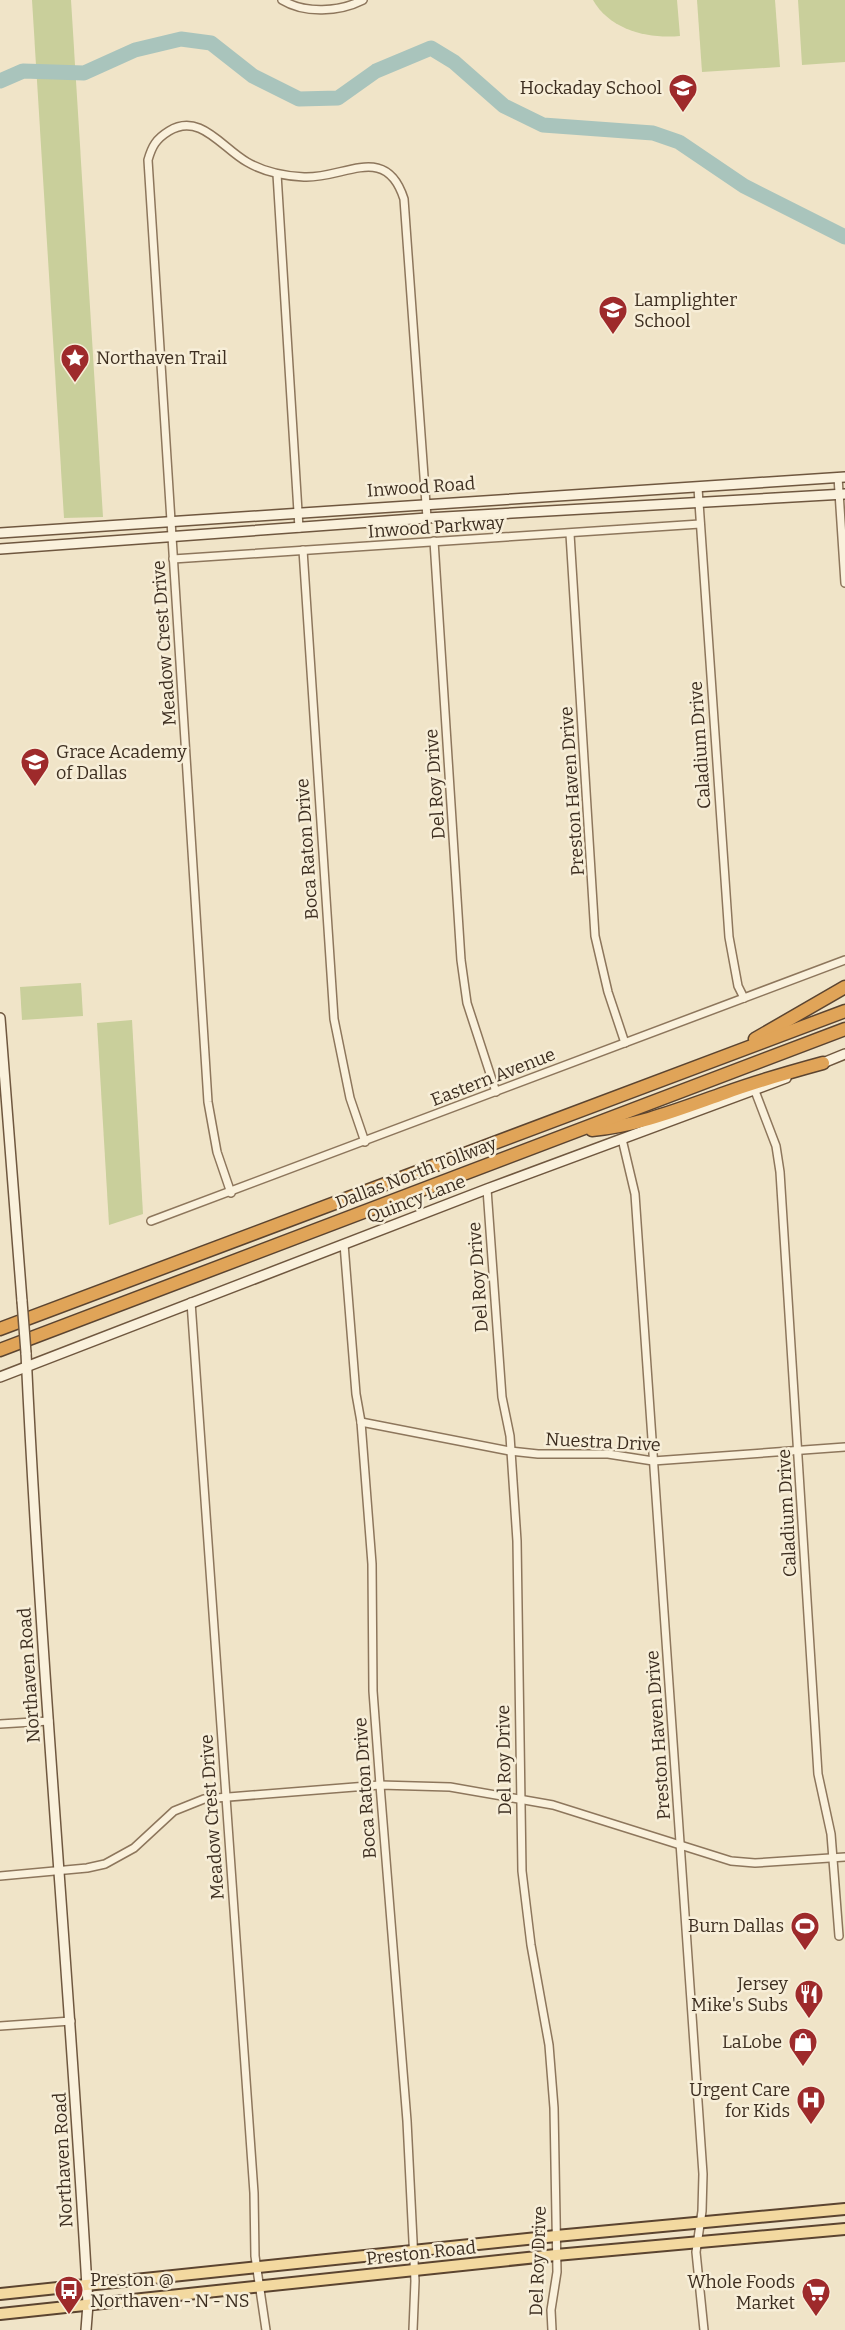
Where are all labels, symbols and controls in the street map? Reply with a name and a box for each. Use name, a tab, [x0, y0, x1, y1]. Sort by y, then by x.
school or university icon: Hockaday School	[667, 72, 699, 114]
place label: Hockaday School	[520, 77, 662, 99]
place label: Lamplighter School	[634, 289, 737, 332]
school or university icon: Lamplighter School	[597, 294, 629, 336]
place icon: Northaven Trail	[59, 342, 91, 384]
place label: Northaven Trail	[96, 347, 227, 369]
street label: Inwood Road	[366, 472, 476, 502]
street label: Inwood Parkway	[367, 511, 506, 543]
street label: Meadow Crest Drive	[147, 560, 181, 726]
street label: Caladium Drive	[685, 680, 715, 810]
street label: Preston Haven Drive	[555, 705, 589, 877]
street label: Del Roy Drive	[420, 728, 450, 840]
place label: Grace Academy of Dallas	[56, 741, 187, 784]
school or university icon: Grace Academy of Dallas	[19, 746, 51, 788]
street label: Boca Raton Drive	[291, 778, 323, 920]
street label: Eastern Avenue	[428, 1043, 558, 1111]
street label: Dallas North Tollway	[332, 1132, 500, 1214]
street label: Quincy Lane	[363, 1170, 469, 1228]
street label: Del Roy Drive	[463, 1221, 493, 1333]
street label: Nuestra Drive	[545, 1428, 661, 1456]
street label: Caladium Drive	[773, 1448, 801, 1578]
street label: Northaven Road	[13, 1606, 45, 1743]
street label: Preston Haven Drive	[641, 1649, 675, 1821]
street label: Del Roy Drive	[492, 1705, 516, 1815]
street label: Boca Raton Drive	[349, 1717, 381, 1859]
street label: Meadow Crest Drive	[195, 1734, 229, 1900]
sports icon: Burn Dallas	[789, 1910, 821, 1952]
place label: Burn Dallas	[688, 1915, 784, 1937]
place label: Jersey Mike's Subs	[691, 1973, 788, 2016]
restaurant icon: Jersey Mike's Subs	[793, 1978, 825, 2020]
shop icon: LaLobe	[787, 2026, 819, 2068]
place label: LaLobe	[722, 2031, 782, 2053]
place label: Urgent Care for Kids	[689, 2079, 790, 2122]
hospital icon: Urgent Care for Kids	[795, 2084, 827, 2126]
street label: Northaven Road	[48, 2091, 78, 2228]
street label: Del Roy Drive	[525, 2205, 551, 2317]
street label: Preston Road	[365, 2236, 477, 2270]
place label: Preston @ Northaven - N - NS	[90, 2269, 249, 2312]
place label: Whole Foods Market	[687, 2271, 795, 2314]
bus stop icon: Preston @ Northaven - N - NS	[53, 2274, 85, 2316]
supermarket icon: Whole Foods Market	[800, 2276, 832, 2318]

